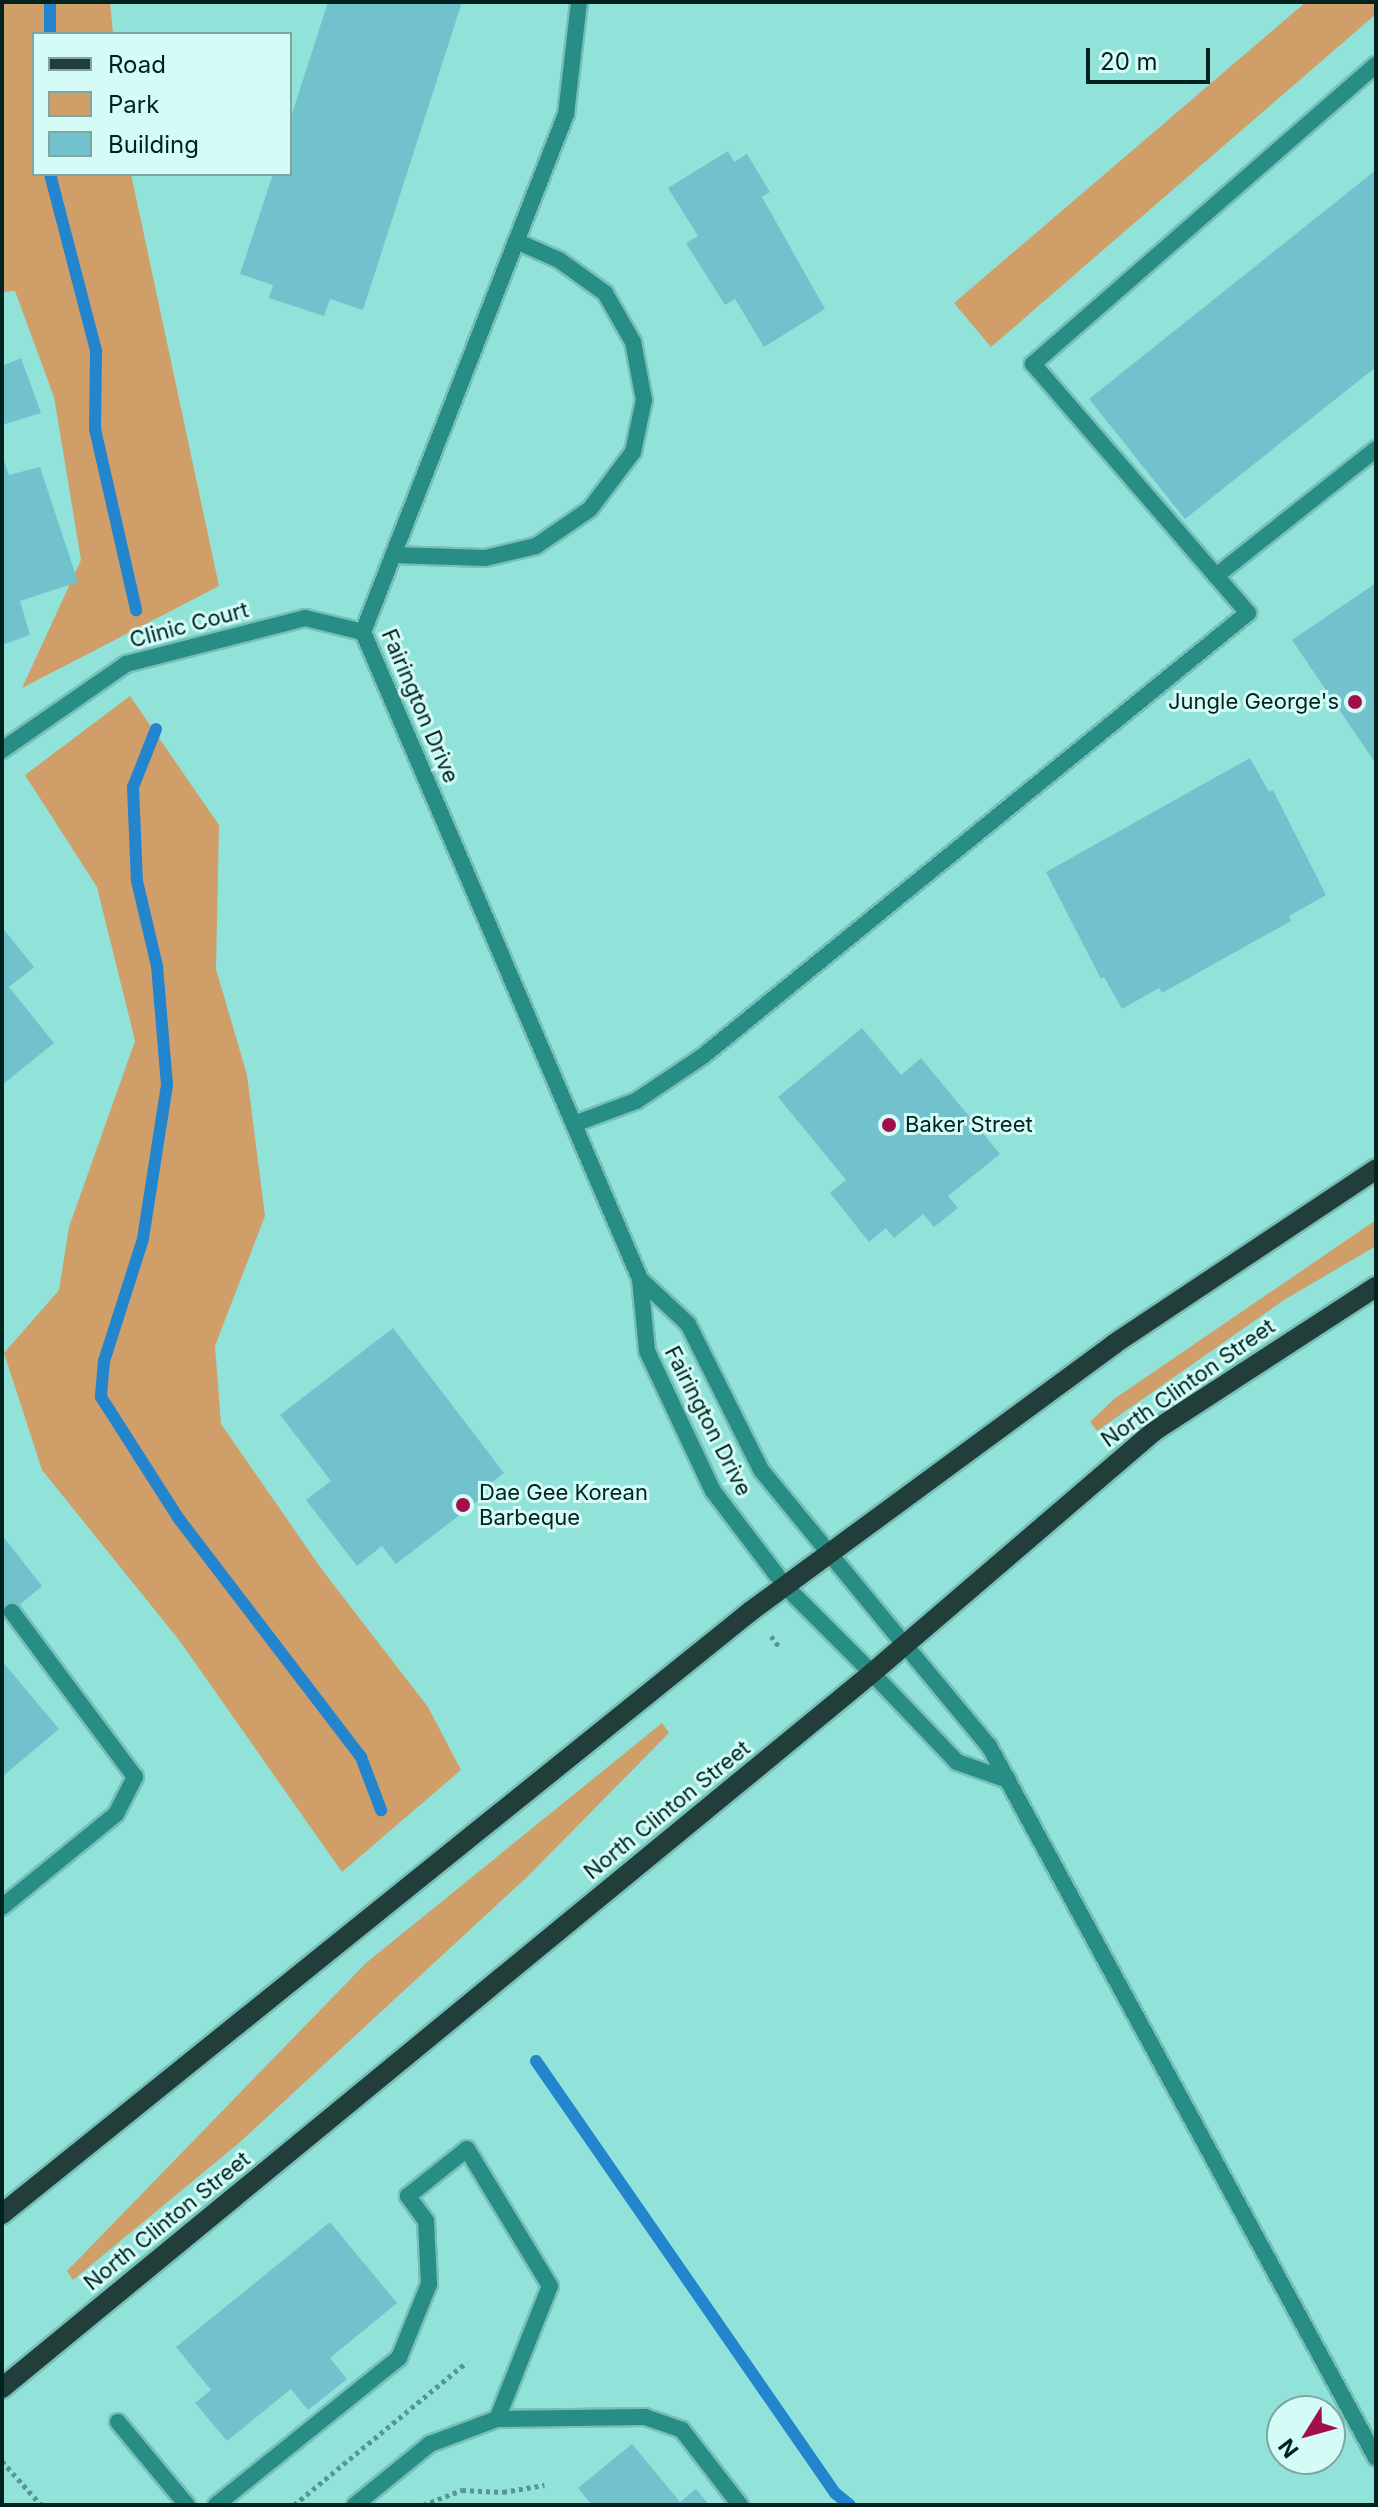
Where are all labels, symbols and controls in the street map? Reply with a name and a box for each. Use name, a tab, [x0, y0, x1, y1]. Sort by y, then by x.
legend	[32, 32, 292, 176]
scale bar	[1090, 32, 1214, 82]
text: 20 m	[1100, 47, 1158, 76]
text: Road	[108, 50, 166, 79]
text: Park	[108, 90, 159, 119]
text: Building	[108, 130, 199, 159]
street label: Clinic Court	[127, 596, 251, 654]
street label: Fairington Drive	[376, 625, 464, 787]
place label: Jungle George's	[1168, 689, 1339, 715]
marker: Jungle George's	[1346, 693, 1364, 711]
place label: Baker Street	[905, 1112, 1033, 1138]
marker: Baker Street	[880, 1116, 898, 1134]
street label: North Clinton Street	[1096, 1313, 1280, 1453]
street label: Fairington Drive	[659, 1342, 757, 1500]
place label: Dae Gee Korean Barbeque	[479, 1479, 648, 1530]
marker: Dae Gee Korean Barbeque	[454, 1496, 472, 1514]
street label: North Clinton Street	[579, 1735, 755, 1885]
street label: North Clinton Street	[79, 2146, 255, 2296]
north arrow	[1266, 2395, 1346, 2475]
text: N	[1273, 2434, 1304, 2463]

